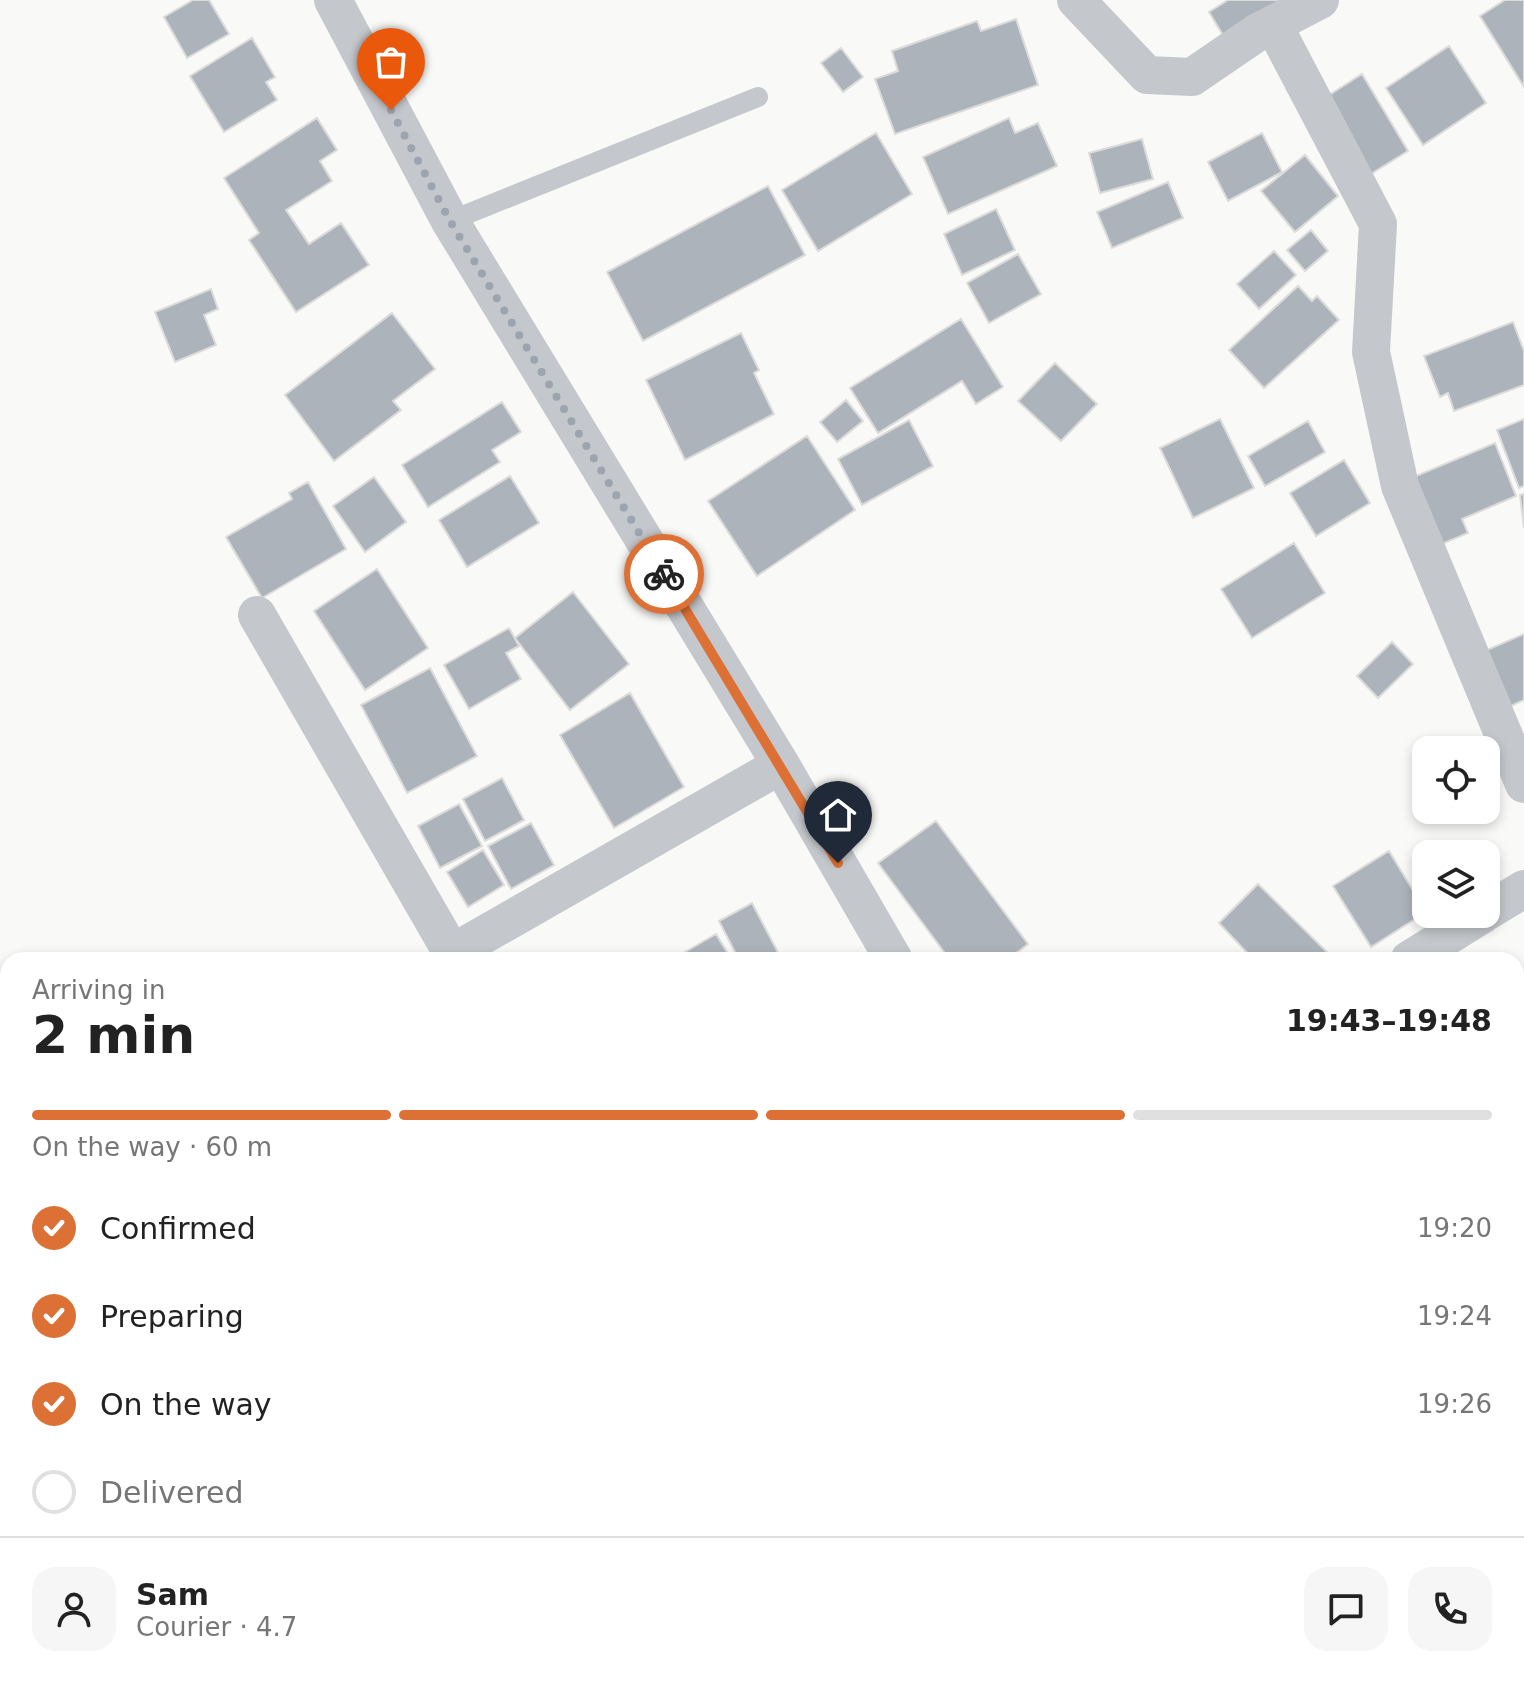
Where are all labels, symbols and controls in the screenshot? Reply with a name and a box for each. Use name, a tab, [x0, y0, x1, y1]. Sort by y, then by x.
pin	[357, 28, 425, 110]
icon: bag	[369, 40, 413, 84]
courier	[624, 534, 704, 614]
icon: bike	[642, 552, 686, 596]
map controls	[1412, 736, 1500, 928]
button: locate	[1412, 736, 1500, 824]
pin	[804, 781, 872, 863]
icon: home	[816, 793, 860, 837]
button: layers	[1412, 840, 1500, 928]
text: Arriving in	[32, 975, 166, 1005]
text: 19:43–19:48	[1286, 1003, 1492, 1038]
text: 2 min	[32, 1005, 195, 1065]
text: On the way · 60 m	[32, 1132, 272, 1162]
icon: check	[32, 1206, 76, 1250]
text: Confirmed	[100, 1211, 256, 1246]
text: 19:20	[1417, 1213, 1492, 1243]
icon: check	[32, 1294, 76, 1338]
text: Preparing	[100, 1299, 244, 1334]
text: 19:24	[1417, 1301, 1492, 1331]
icon: check	[32, 1382, 76, 1426]
text: On the way	[100, 1387, 272, 1422]
text: 19:26	[1417, 1389, 1492, 1419]
text: Delivered	[100, 1475, 244, 1510]
button: person	[32, 1567, 116, 1651]
button: chat	[1304, 1567, 1388, 1651]
button: phone	[1408, 1567, 1492, 1651]
text: Sam	[136, 1577, 209, 1612]
text: Courier · 4.7	[136, 1612, 297, 1642]

